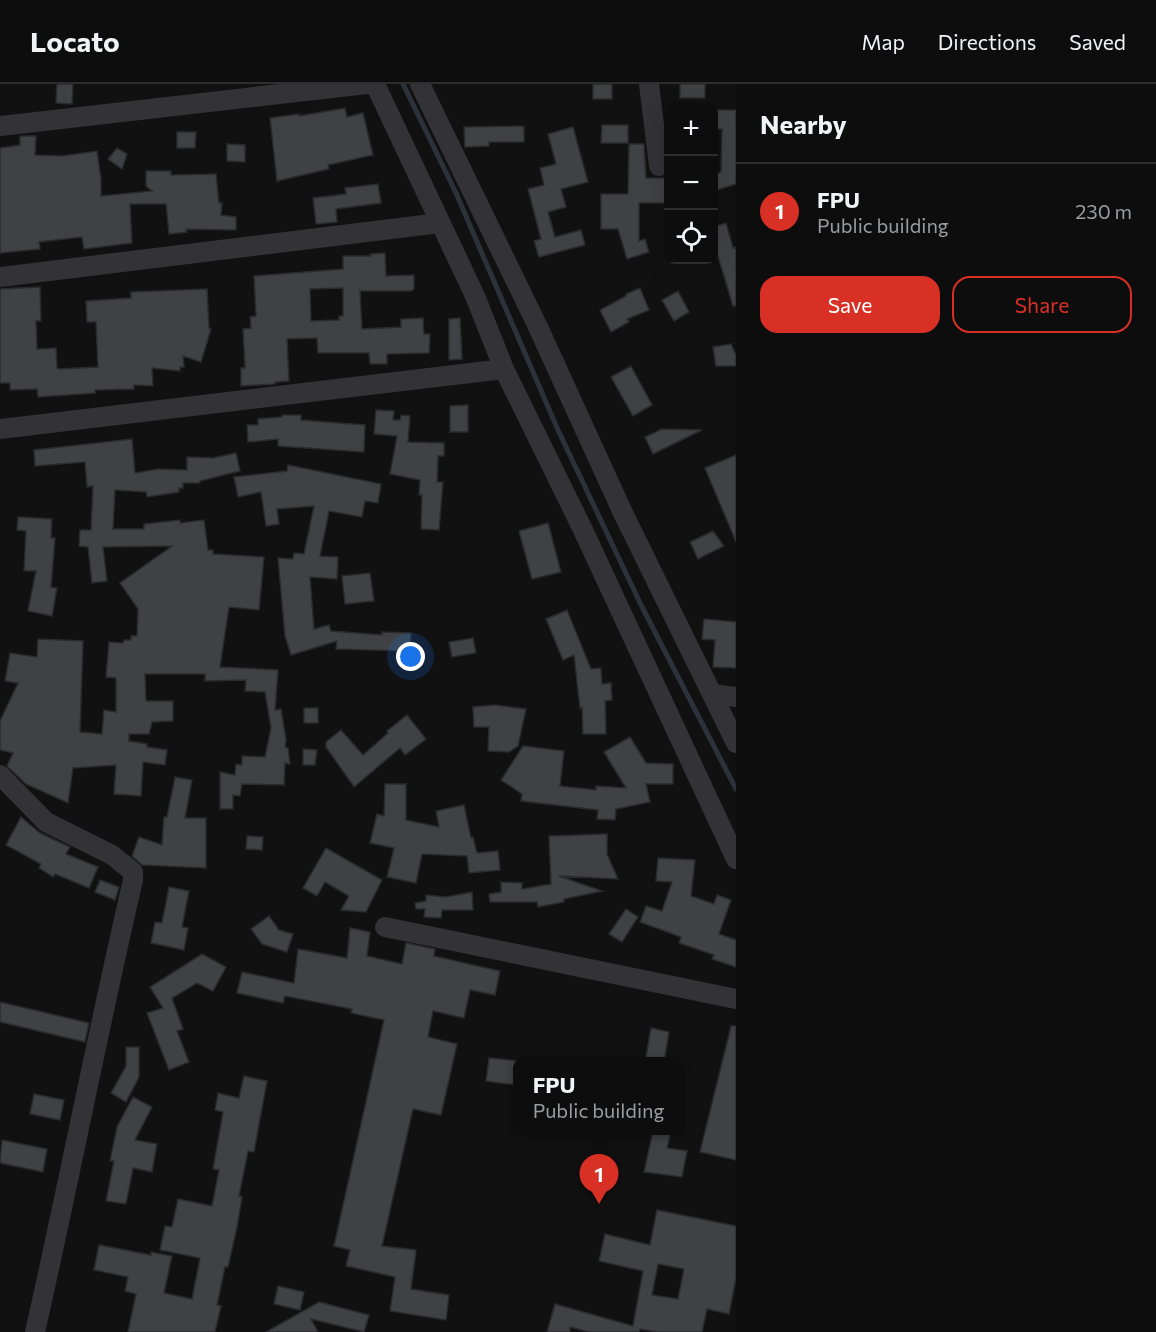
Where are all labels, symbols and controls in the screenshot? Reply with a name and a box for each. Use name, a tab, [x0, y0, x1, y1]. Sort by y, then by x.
text: Locato	[30, 24, 120, 58]
text: Map	[862, 29, 905, 54]
text: Directions	[938, 29, 1036, 54]
text: Saved	[1069, 29, 1126, 54]
map controls	[664, 102, 718, 264]
button: +	[664, 102, 718, 156]
text: Nearby	[760, 108, 847, 139]
button: −	[664, 156, 718, 210]
text: FPU	[817, 186, 860, 213]
text: 1	[775, 199, 784, 223]
text: 230 m	[1075, 199, 1132, 223]
button: locate	[664, 210, 718, 264]
text: Public building	[817, 213, 949, 237]
button: Save	[760, 276, 940, 333]
button: Share	[952, 276, 1132, 333]
your location	[396, 642, 425, 671]
popup	[513, 1057, 684, 1135]
text: FPU	[533, 1071, 576, 1098]
text: Public building	[533, 1098, 664, 1122]
pin: 1	[580, 1154, 618, 1204]

